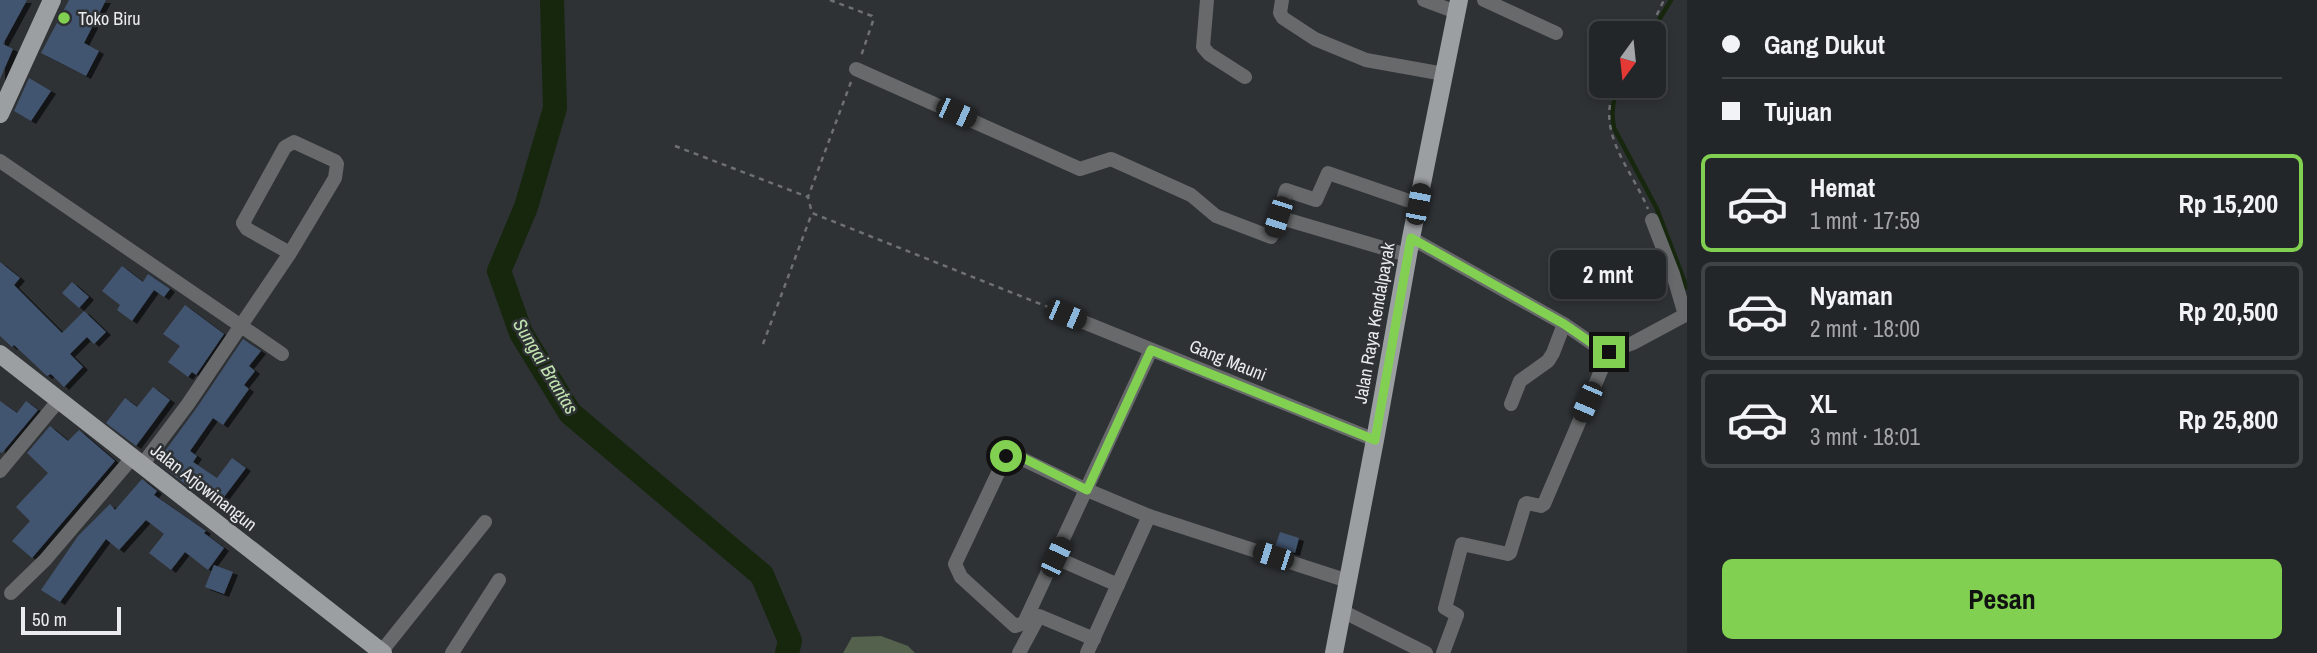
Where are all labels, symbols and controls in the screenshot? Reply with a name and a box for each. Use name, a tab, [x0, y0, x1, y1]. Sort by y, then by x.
place label: Toko Biru	[78, 6, 140, 31]
marker: Toko Biru	[56, 10, 72, 26]
north arrow	[1589, 21, 1666, 98]
map controls	[1589, 21, 1666, 98]
text: Gang Dukut	[1764, 27, 1885, 62]
text: Tujuan	[1764, 94, 1832, 129]
car	[933, 95, 980, 131]
text: Hemat	[1810, 170, 1875, 205]
icon: car	[1726, 172, 1789, 235]
car	[1404, 181, 1433, 227]
text: Rp 15,200	[2178, 186, 2278, 221]
car	[1262, 194, 1295, 240]
text: 1 mnt · 17:59	[1810, 205, 1920, 236]
street label: Jalan Raya Kendalpayak	[1348, 240, 1401, 406]
callout: 2 mnt	[1551, 250, 1667, 300]
text: 2 mnt	[1583, 259, 1633, 290]
text: Nyaman	[1810, 278, 1893, 313]
icon: car	[1726, 280, 1789, 343]
text: Rp 20,500	[2178, 294, 2278, 329]
car	[1043, 297, 1090, 333]
water label: Sungai Brantas	[507, 313, 585, 419]
text: 2 mnt · 18:00	[1810, 313, 1920, 344]
street label: Gang Mauni	[1186, 333, 1270, 387]
route end	[1593, 336, 1625, 368]
car	[1570, 379, 1605, 425]
text: XL	[1810, 386, 1837, 421]
icon: car	[1726, 388, 1789, 451]
text: Rp 25,800	[2178, 402, 2278, 437]
text: 3 mnt · 18:01	[1810, 421, 1920, 452]
street label: Jalan Arjowinangun	[146, 437, 262, 537]
route start	[990, 440, 1022, 472]
car	[1038, 534, 1075, 580]
car	[1250, 540, 1297, 572]
button: Pesan	[1722, 559, 2282, 639]
scale bar	[21, 604, 121, 636]
text: 50 m	[32, 606, 67, 632]

